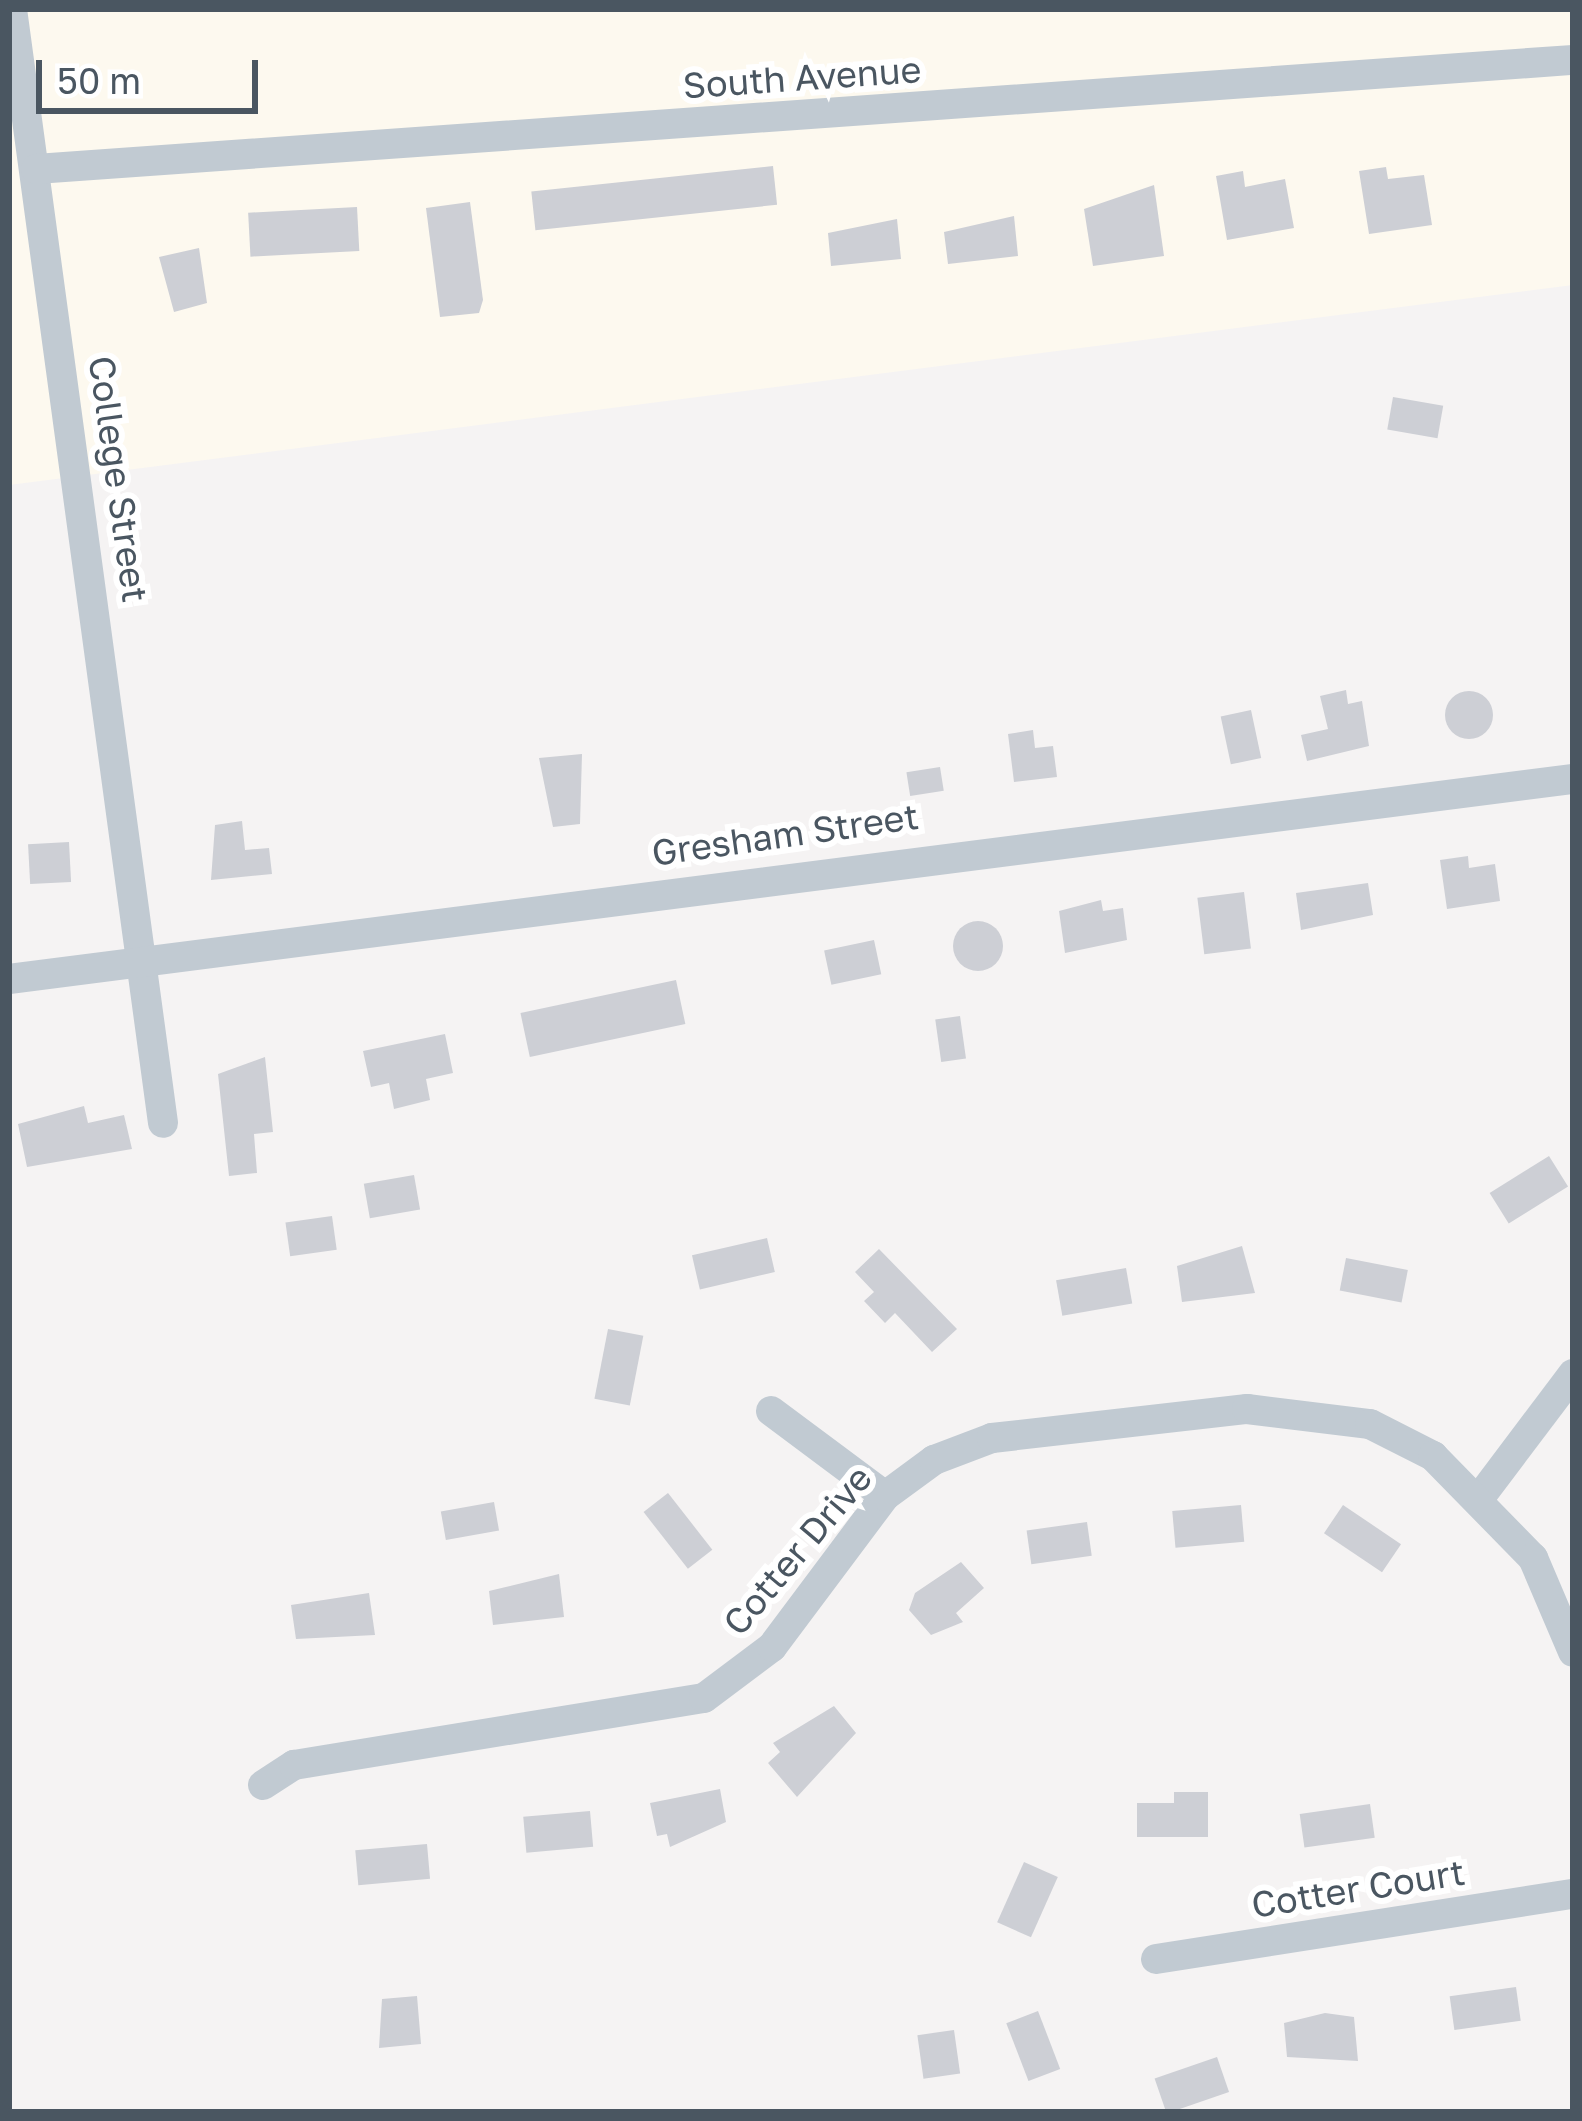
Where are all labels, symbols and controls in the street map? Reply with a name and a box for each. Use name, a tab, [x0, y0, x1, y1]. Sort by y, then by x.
scale bar	[42, 36, 264, 110]
street label: South Avenue	[681, 47, 923, 107]
text: 50 m	[57, 59, 141, 102]
street label: College Street	[80, 353, 158, 605]
street label: Gresham Street	[649, 794, 921, 874]
street label: Cotter Drive	[714, 1457, 880, 1643]
street label: Cotter Court	[1248, 1850, 1468, 1926]

